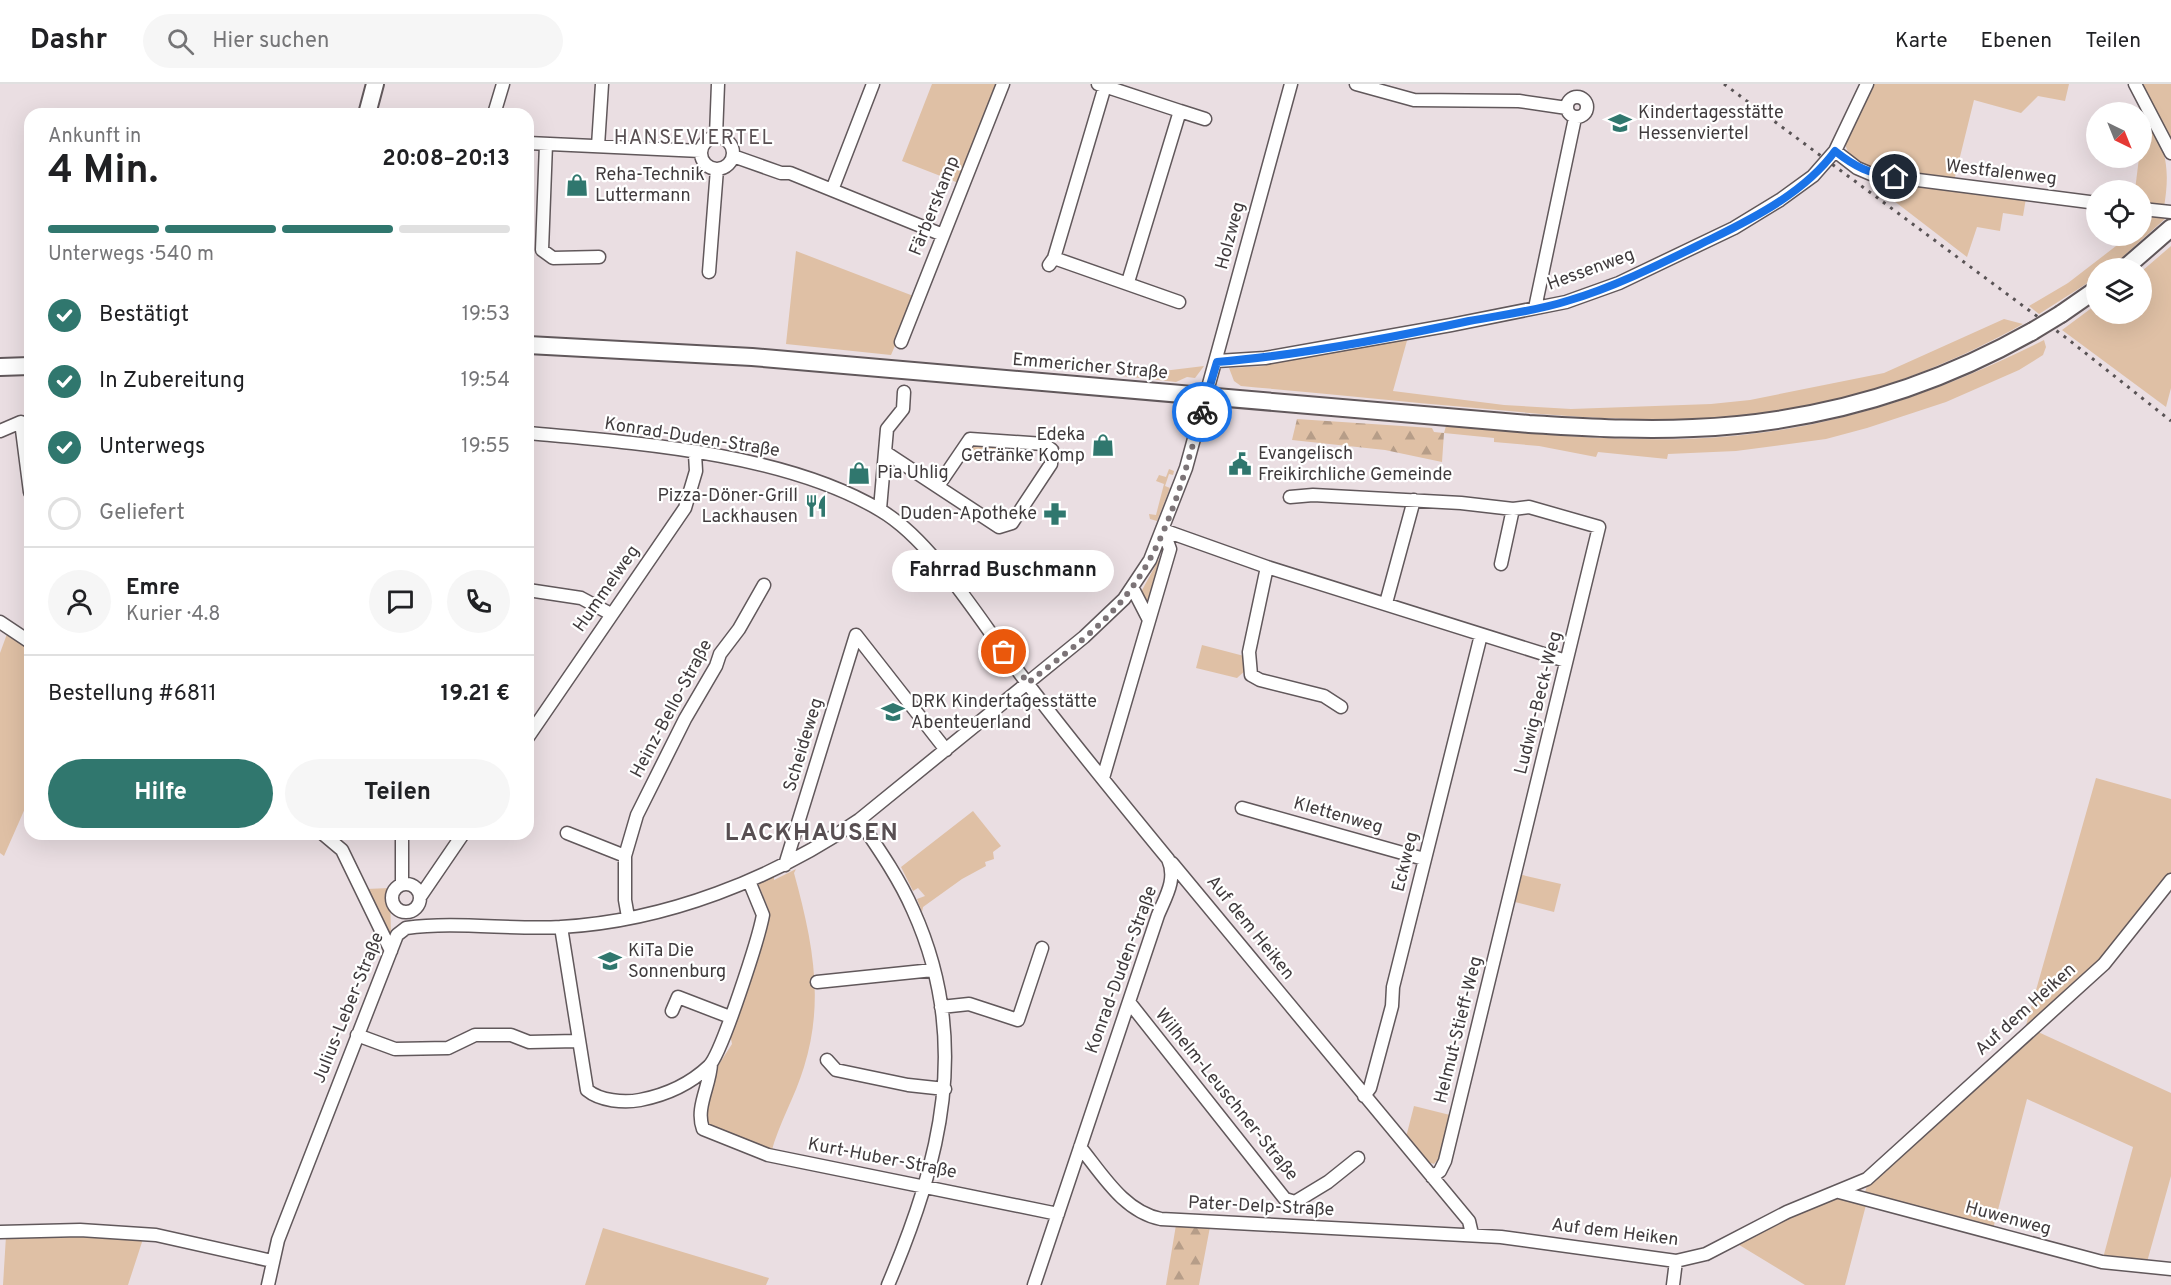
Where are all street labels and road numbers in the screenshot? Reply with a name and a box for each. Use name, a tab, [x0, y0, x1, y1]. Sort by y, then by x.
street label: Färberskamp	[905, 153, 965, 259]
street label: Westfalenweg	[1944, 155, 2058, 191]
street label: Holzweg	[1211, 200, 1251, 272]
street label: Hessenweg	[1544, 244, 1638, 296]
street label: Emmericher Straße	[1011, 349, 1169, 385]
street label: Konrad-Duden-Straße	[603, 413, 781, 463]
street label: Hummelweg	[569, 541, 645, 637]
street label: Ludwig-Beck-Weg	[1510, 629, 1568, 777]
street label: Heinz-Bello-Straße	[626, 636, 718, 782]
street label: Scheideweg	[779, 695, 829, 795]
street label: Klettenweg	[1291, 792, 1385, 840]
street label: Eckweg	[1387, 829, 1425, 895]
street label: Auf dem Heiken	[1201, 871, 1299, 985]
street label: Konrad-Duden-Straße	[1081, 883, 1163, 1057]
street label: Julius-Leber-Straße	[308, 929, 390, 1087]
street label: Helmut-Stieff-Weg	[1430, 954, 1488, 1106]
street label: Auf dem Heiken	[1971, 959, 2081, 1061]
street label: Wilhelm-Leuschner-Straße	[1149, 1004, 1303, 1186]
street label: Kurt-Huber-Straße	[806, 1133, 958, 1185]
street label: Pater-Delp-Straße	[1187, 1192, 1335, 1222]
street label: Huwenweg	[1962, 1196, 2054, 1242]
street label: Auf dem Heiken	[1550, 1214, 1680, 1252]

